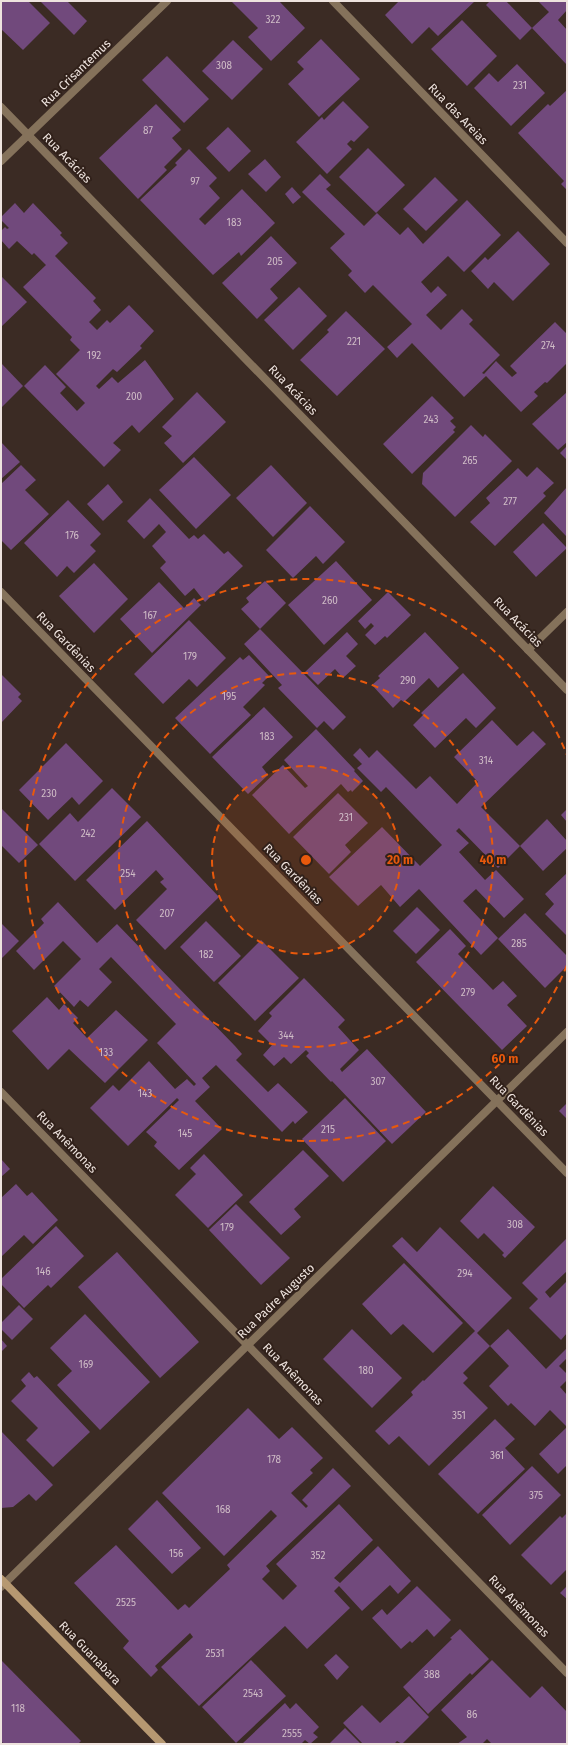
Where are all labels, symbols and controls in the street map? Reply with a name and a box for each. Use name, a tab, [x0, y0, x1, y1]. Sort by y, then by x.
house number: 322	[266, 14, 280, 26]
street label: Rua Crisantemus	[38, 36, 114, 110]
house number: 308	[216, 60, 233, 72]
house number: 231	[513, 80, 527, 92]
street label: Rua das Areias	[425, 81, 491, 148]
house number: 87	[143, 125, 153, 137]
street label: Rua Acácias	[40, 130, 95, 186]
house number: 97	[190, 176, 200, 188]
house number: 183	[227, 217, 241, 229]
house number: 205	[267, 256, 283, 268]
house number: 221	[347, 336, 361, 348]
house number: 274	[541, 340, 556, 352]
house number: 192	[87, 350, 101, 362]
street label: Rua Acácias	[266, 362, 321, 418]
house number: 200	[126, 391, 142, 403]
house number: 243	[424, 414, 438, 426]
house number: 265	[462, 455, 478, 467]
house number: 277	[503, 496, 517, 508]
house number: 176	[65, 530, 79, 542]
street label: Rua Acácias	[491, 594, 546, 650]
house number: 260	[322, 595, 338, 607]
street label: Rua Gardênias	[34, 609, 99, 675]
house number: 167	[143, 610, 157, 622]
house number: 179	[183, 651, 197, 663]
house number: 290	[400, 675, 416, 687]
house number: 195	[222, 691, 236, 703]
house number: 183	[260, 731, 274, 743]
house number: 314	[479, 755, 494, 767]
house number: 230	[41, 788, 57, 800]
house number: 231	[339, 812, 353, 824]
house number: 242	[81, 828, 95, 840]
street label: Rua Gardênias	[261, 841, 326, 907]
centre of rings	[299, 853, 313, 867]
text: 20 m	[387, 853, 413, 867]
text: 40 m	[480, 853, 506, 867]
house number: 254	[120, 868, 136, 880]
house number: 207	[160, 908, 175, 920]
house number: 285	[511, 938, 527, 950]
house number: 182	[199, 949, 213, 961]
house number: 279	[461, 987, 475, 999]
house number: 344	[278, 1030, 294, 1042]
house number: 133	[99, 1047, 113, 1059]
text: 60 m	[492, 1052, 518, 1066]
street label: Rua Gardênias	[487, 1073, 552, 1139]
house number: 307	[371, 1076, 386, 1088]
house number: 143	[138, 1088, 152, 1100]
street label: Rua Anêmonas	[34, 1108, 100, 1176]
house number: 215	[321, 1124, 335, 1136]
house number: 145	[178, 1128, 192, 1140]
house number: 308	[507, 1219, 524, 1231]
house number: 179	[220, 1222, 234, 1234]
street label: Rua Padre Augusto	[235, 1261, 317, 1341]
house number: 146	[36, 1266, 50, 1278]
house number: 294	[457, 1268, 473, 1280]
street label: Rua Anêmonas	[260, 1340, 326, 1408]
house number: 169	[79, 1359, 93, 1371]
house number: 180	[358, 1365, 374, 1377]
house number: 351	[452, 1410, 466, 1422]
house number: 361	[490, 1450, 504, 1462]
house number: 178	[267, 1454, 282, 1466]
house number: 375	[529, 1490, 543, 1502]
house number: 168	[215, 1504, 231, 1516]
house number: 156	[169, 1548, 183, 1560]
house number: 352	[311, 1550, 325, 1562]
street label: Rua Anêmonas	[486, 1572, 552, 1640]
house number: 2525	[116, 1597, 136, 1609]
street label: Rua Guanabara	[56, 1618, 124, 1688]
house number: 2531	[206, 1648, 224, 1660]
house number: 388	[424, 1669, 440, 1681]
house number: 2543	[243, 1688, 263, 1700]
house number: 118	[11, 1703, 26, 1715]
house number: 86	[467, 1709, 477, 1721]
house number: 2555	[282, 1728, 302, 1740]

